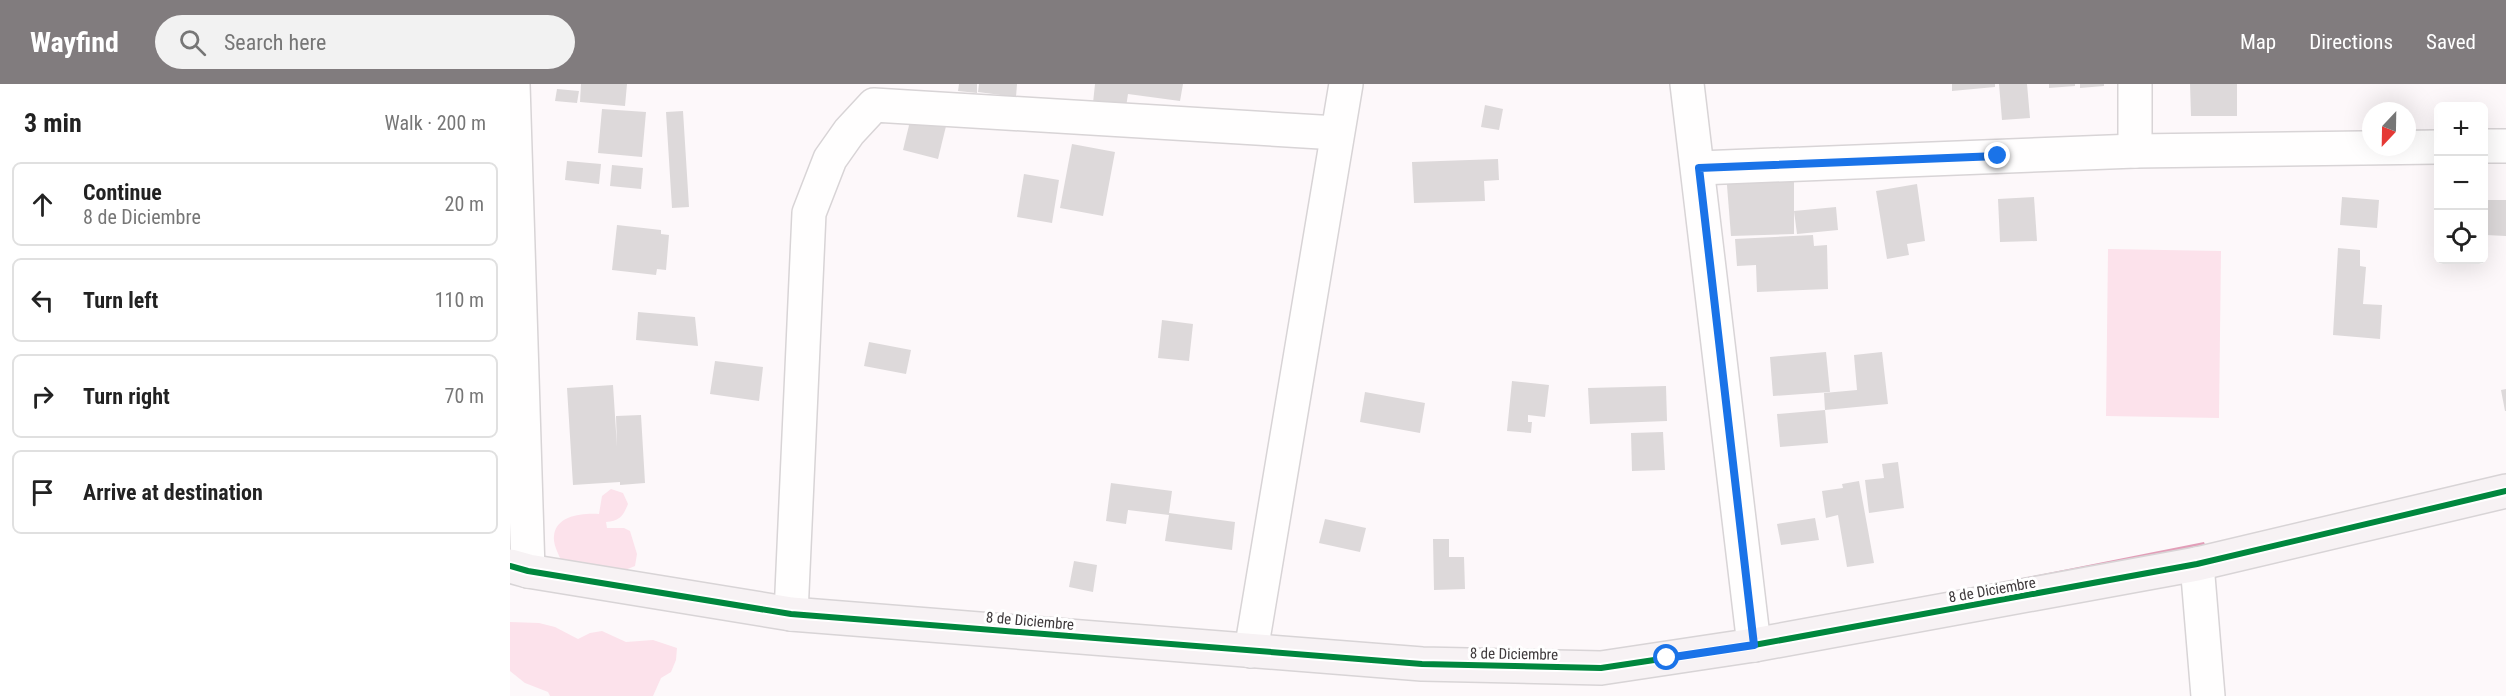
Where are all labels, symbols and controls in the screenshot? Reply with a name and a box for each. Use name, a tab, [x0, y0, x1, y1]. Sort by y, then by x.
search box	[155, 15, 575, 69]
text: Wayfind	[30, 26, 119, 59]
icon: search	[176, 26, 209, 59]
text: Search here	[224, 30, 326, 55]
text: Map	[2240, 30, 2276, 54]
text: Directions	[2309, 30, 2393, 54]
text: Saved	[2426, 30, 2476, 54]
north arrow	[2362, 102, 2416, 156]
map controls	[2434, 102, 2488, 264]
button: +	[2434, 102, 2488, 156]
text: 3 min	[24, 108, 82, 138]
text: Walk · 200 m	[385, 111, 486, 135]
route end	[1984, 142, 2010, 168]
button: −	[2434, 156, 2488, 210]
text: Continue	[83, 180, 162, 205]
icon: ahead	[26, 188, 59, 221]
text: 20 m	[445, 192, 484, 216]
text: 8 de Diciembre	[83, 205, 201, 229]
button: locate	[2434, 210, 2488, 264]
icon: left	[26, 284, 59, 317]
text: Turn left	[83, 288, 158, 313]
text: 110 m	[435, 288, 484, 312]
icon: right	[26, 380, 59, 413]
text: Turn right	[83, 384, 170, 409]
text: 70 m	[445, 384, 484, 408]
icon: arrive	[26, 476, 59, 509]
text: Arrive at destination	[83, 480, 263, 505]
street label: 8 de Diciembre	[1947, 573, 2037, 607]
street label: 8 de Diciembre	[985, 608, 1075, 634]
street label: 8 de Diciembre	[1470, 644, 1558, 664]
route start	[1653, 644, 1679, 670]

